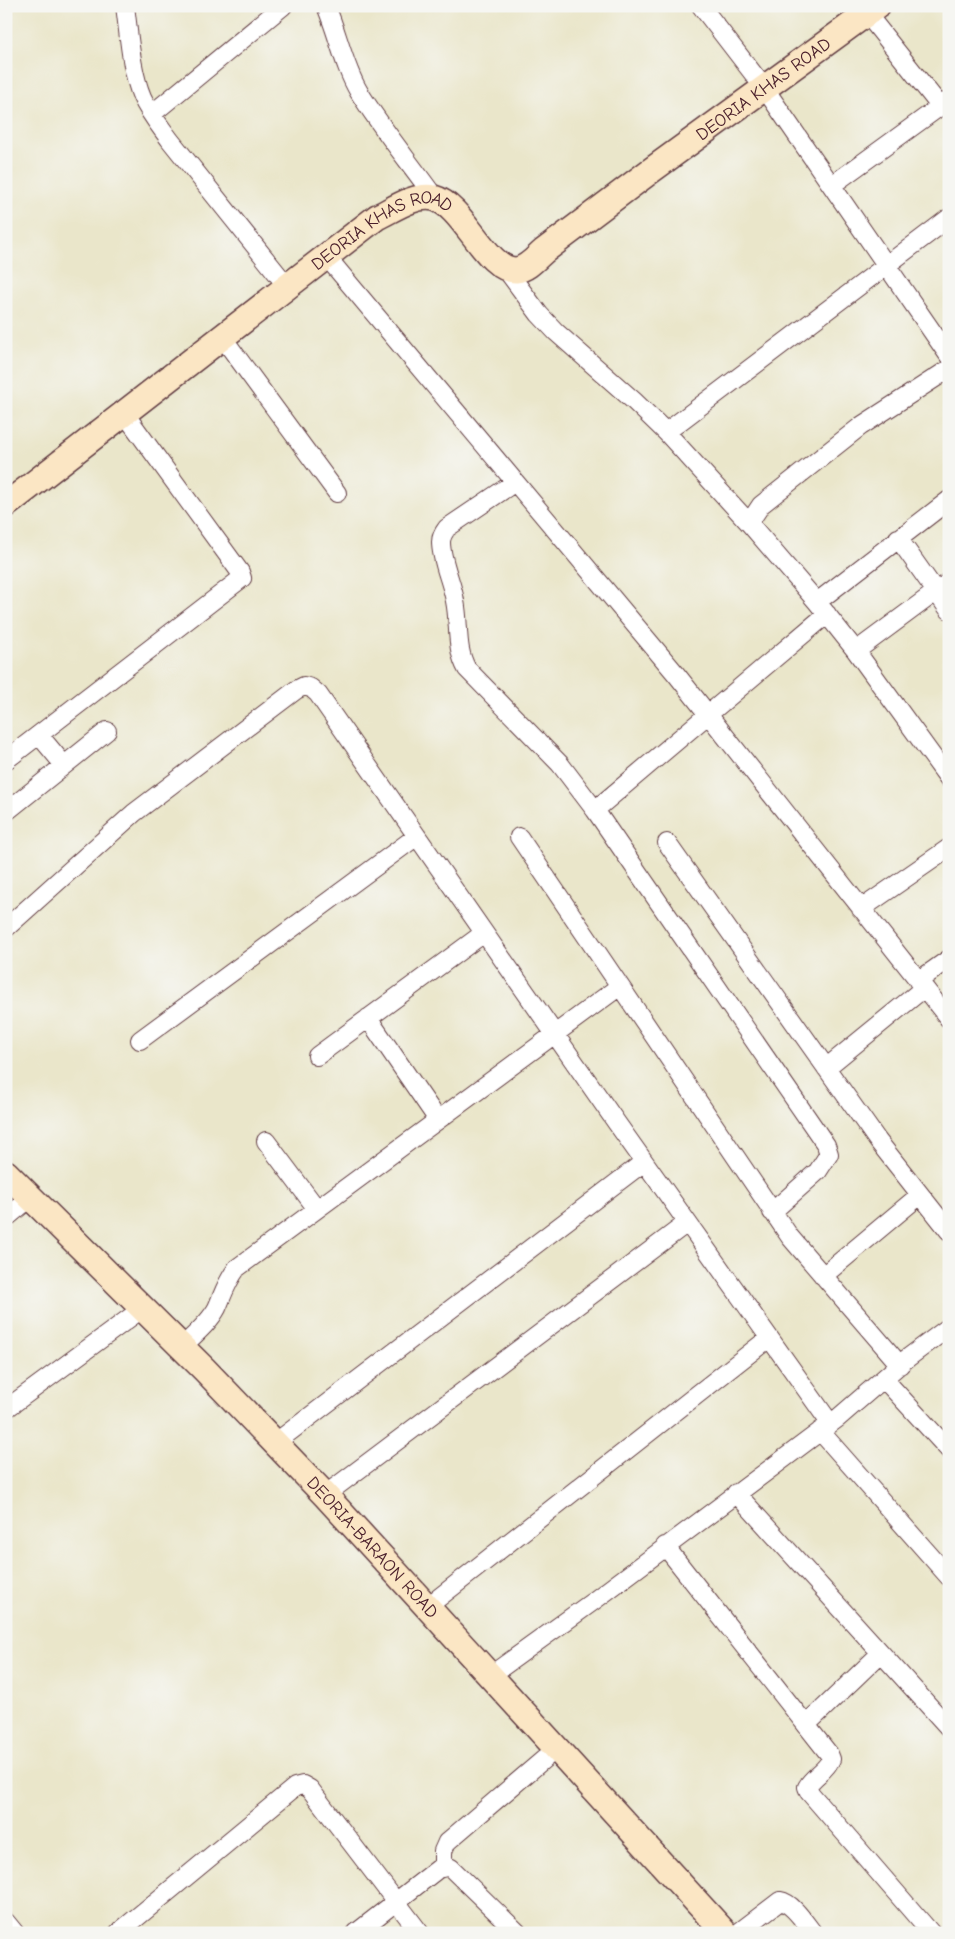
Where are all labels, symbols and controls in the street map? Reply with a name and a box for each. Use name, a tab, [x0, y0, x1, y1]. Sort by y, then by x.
street label: DEORIA KHAS ROAD	[692, 33, 835, 145]
street label: DEORIA KHAS ROAD	[307, 187, 457, 275]
street label: DEORIA-BARAON ROAD	[302, 1472, 442, 1623]

